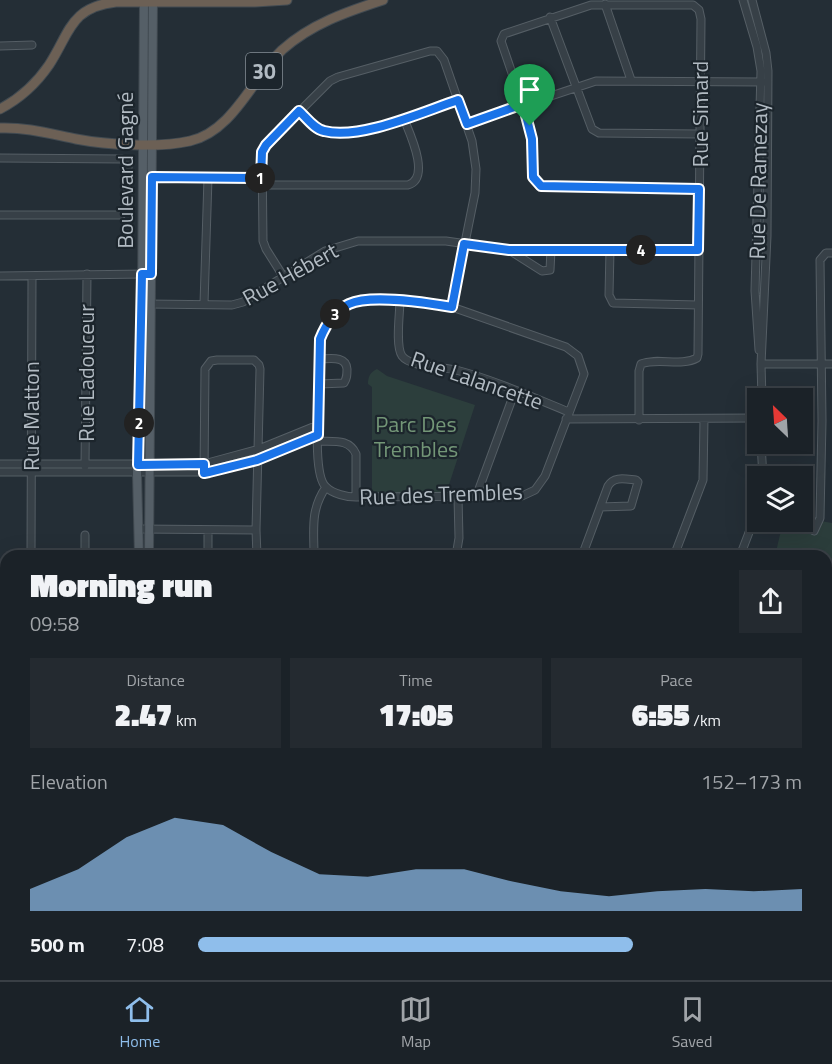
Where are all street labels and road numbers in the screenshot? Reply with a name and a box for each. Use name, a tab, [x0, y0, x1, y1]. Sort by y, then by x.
road number: 30	[246, 53, 282, 89]
street label: Rue Simard	[683, 61, 717, 167]
street label: Boulevard Gagné	[108, 92, 142, 248]
street label: Rue De Ramezay	[740, 102, 776, 260]
street label: Rue Hébert	[236, 234, 344, 314]
street label: Rue Ladouceur	[69, 304, 103, 442]
street label: Rue Lalancette	[406, 342, 548, 418]
street label: Rue Matton	[14, 361, 48, 471]
street label: Rue des Trembles	[359, 474, 523, 514]

